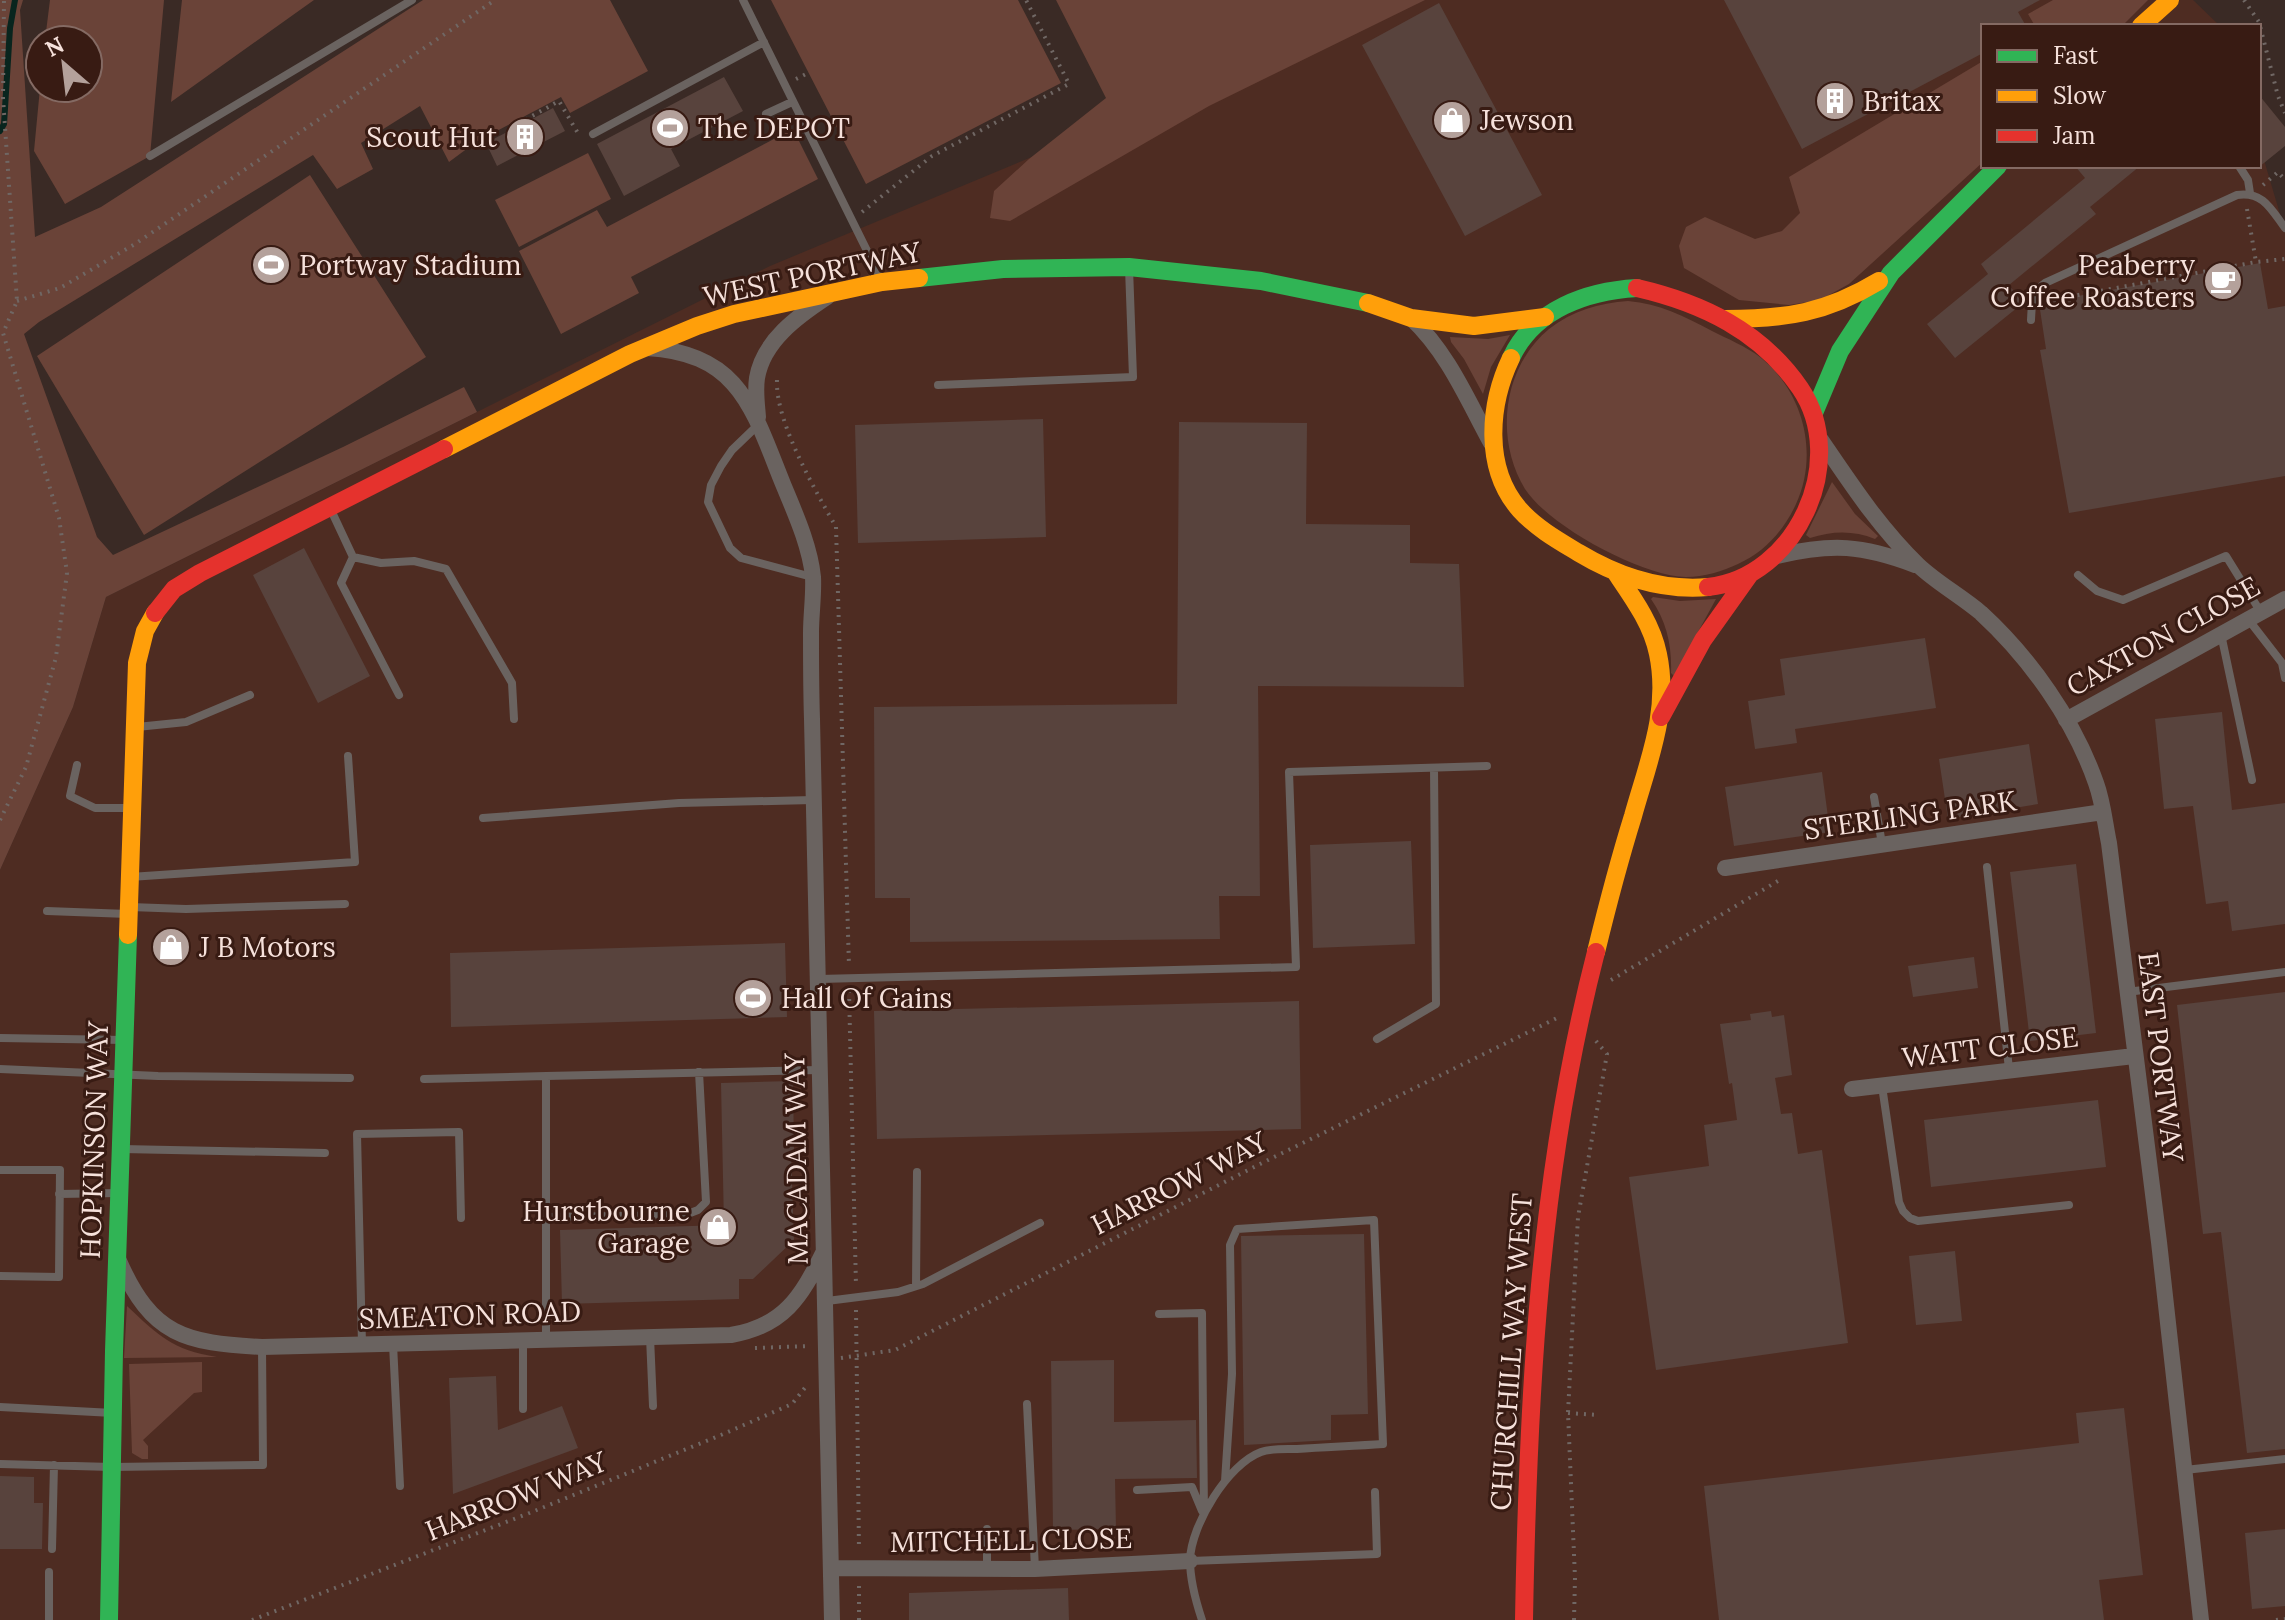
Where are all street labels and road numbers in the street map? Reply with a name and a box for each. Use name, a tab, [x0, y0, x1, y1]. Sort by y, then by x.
street label: WEST PORTWAY	[700, 233, 925, 315]
street label: CAXTON CLOSE	[2060, 568, 2266, 704]
street label: STERLING PARK	[1801, 782, 2019, 848]
street label: EAST PORTWAY	[2130, 950, 2192, 1165]
street label: WATT CLOSE	[1900, 1018, 2080, 1076]
street label: HOPKINSON WAY	[72, 1019, 116, 1259]
street label: MACADAM WAY	[776, 1052, 816, 1265]
street label: HARROW WAY	[1085, 1123, 1274, 1243]
street label: CHURCHILL WAY WEST	[1482, 1192, 1540, 1512]
street label: SMEATON ROAD	[358, 1293, 582, 1337]
street label: HARROW WAY	[420, 1443, 613, 1549]
street label: MITCHELL CLOSE	[890, 1520, 1132, 1560]

